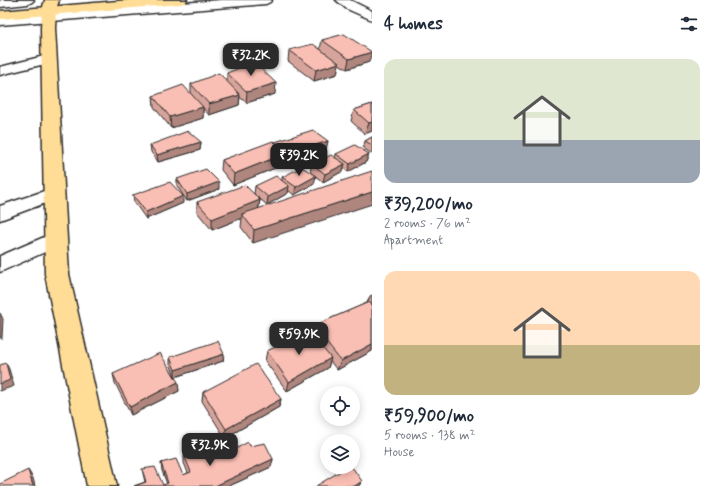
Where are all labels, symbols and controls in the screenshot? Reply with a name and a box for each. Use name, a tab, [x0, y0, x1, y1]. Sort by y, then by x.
text: 4 homes	[384, 13, 443, 35]
icon: filters	[678, 13, 700, 35]
pin: ₹32.2K	[218, 43, 284, 77]
text: ₹32.2K	[232, 47, 270, 64]
icon: home	[506, 85, 578, 157]
pin: ₹39.2K	[266, 143, 332, 177]
text: ₹39.2K	[279, 147, 319, 164]
text: ₹39,200/mo	[384, 193, 473, 215]
text: 2 rooms · 76 m²	[384, 215, 471, 232]
text: Apartment	[384, 232, 443, 249]
icon: home	[506, 297, 578, 369]
pin: ₹59.9K	[266, 322, 332, 356]
text: ₹59.9K	[278, 326, 320, 343]
map controls	[320, 386, 360, 474]
button: locate	[320, 386, 360, 426]
text: ₹59,900/mo	[384, 405, 474, 427]
text: 5 rooms · 138 m²	[384, 427, 475, 444]
pin: ₹32.9K	[177, 433, 243, 467]
button: layers	[320, 434, 360, 474]
text: ₹32.9K	[191, 437, 229, 454]
text: House	[384, 444, 415, 461]

